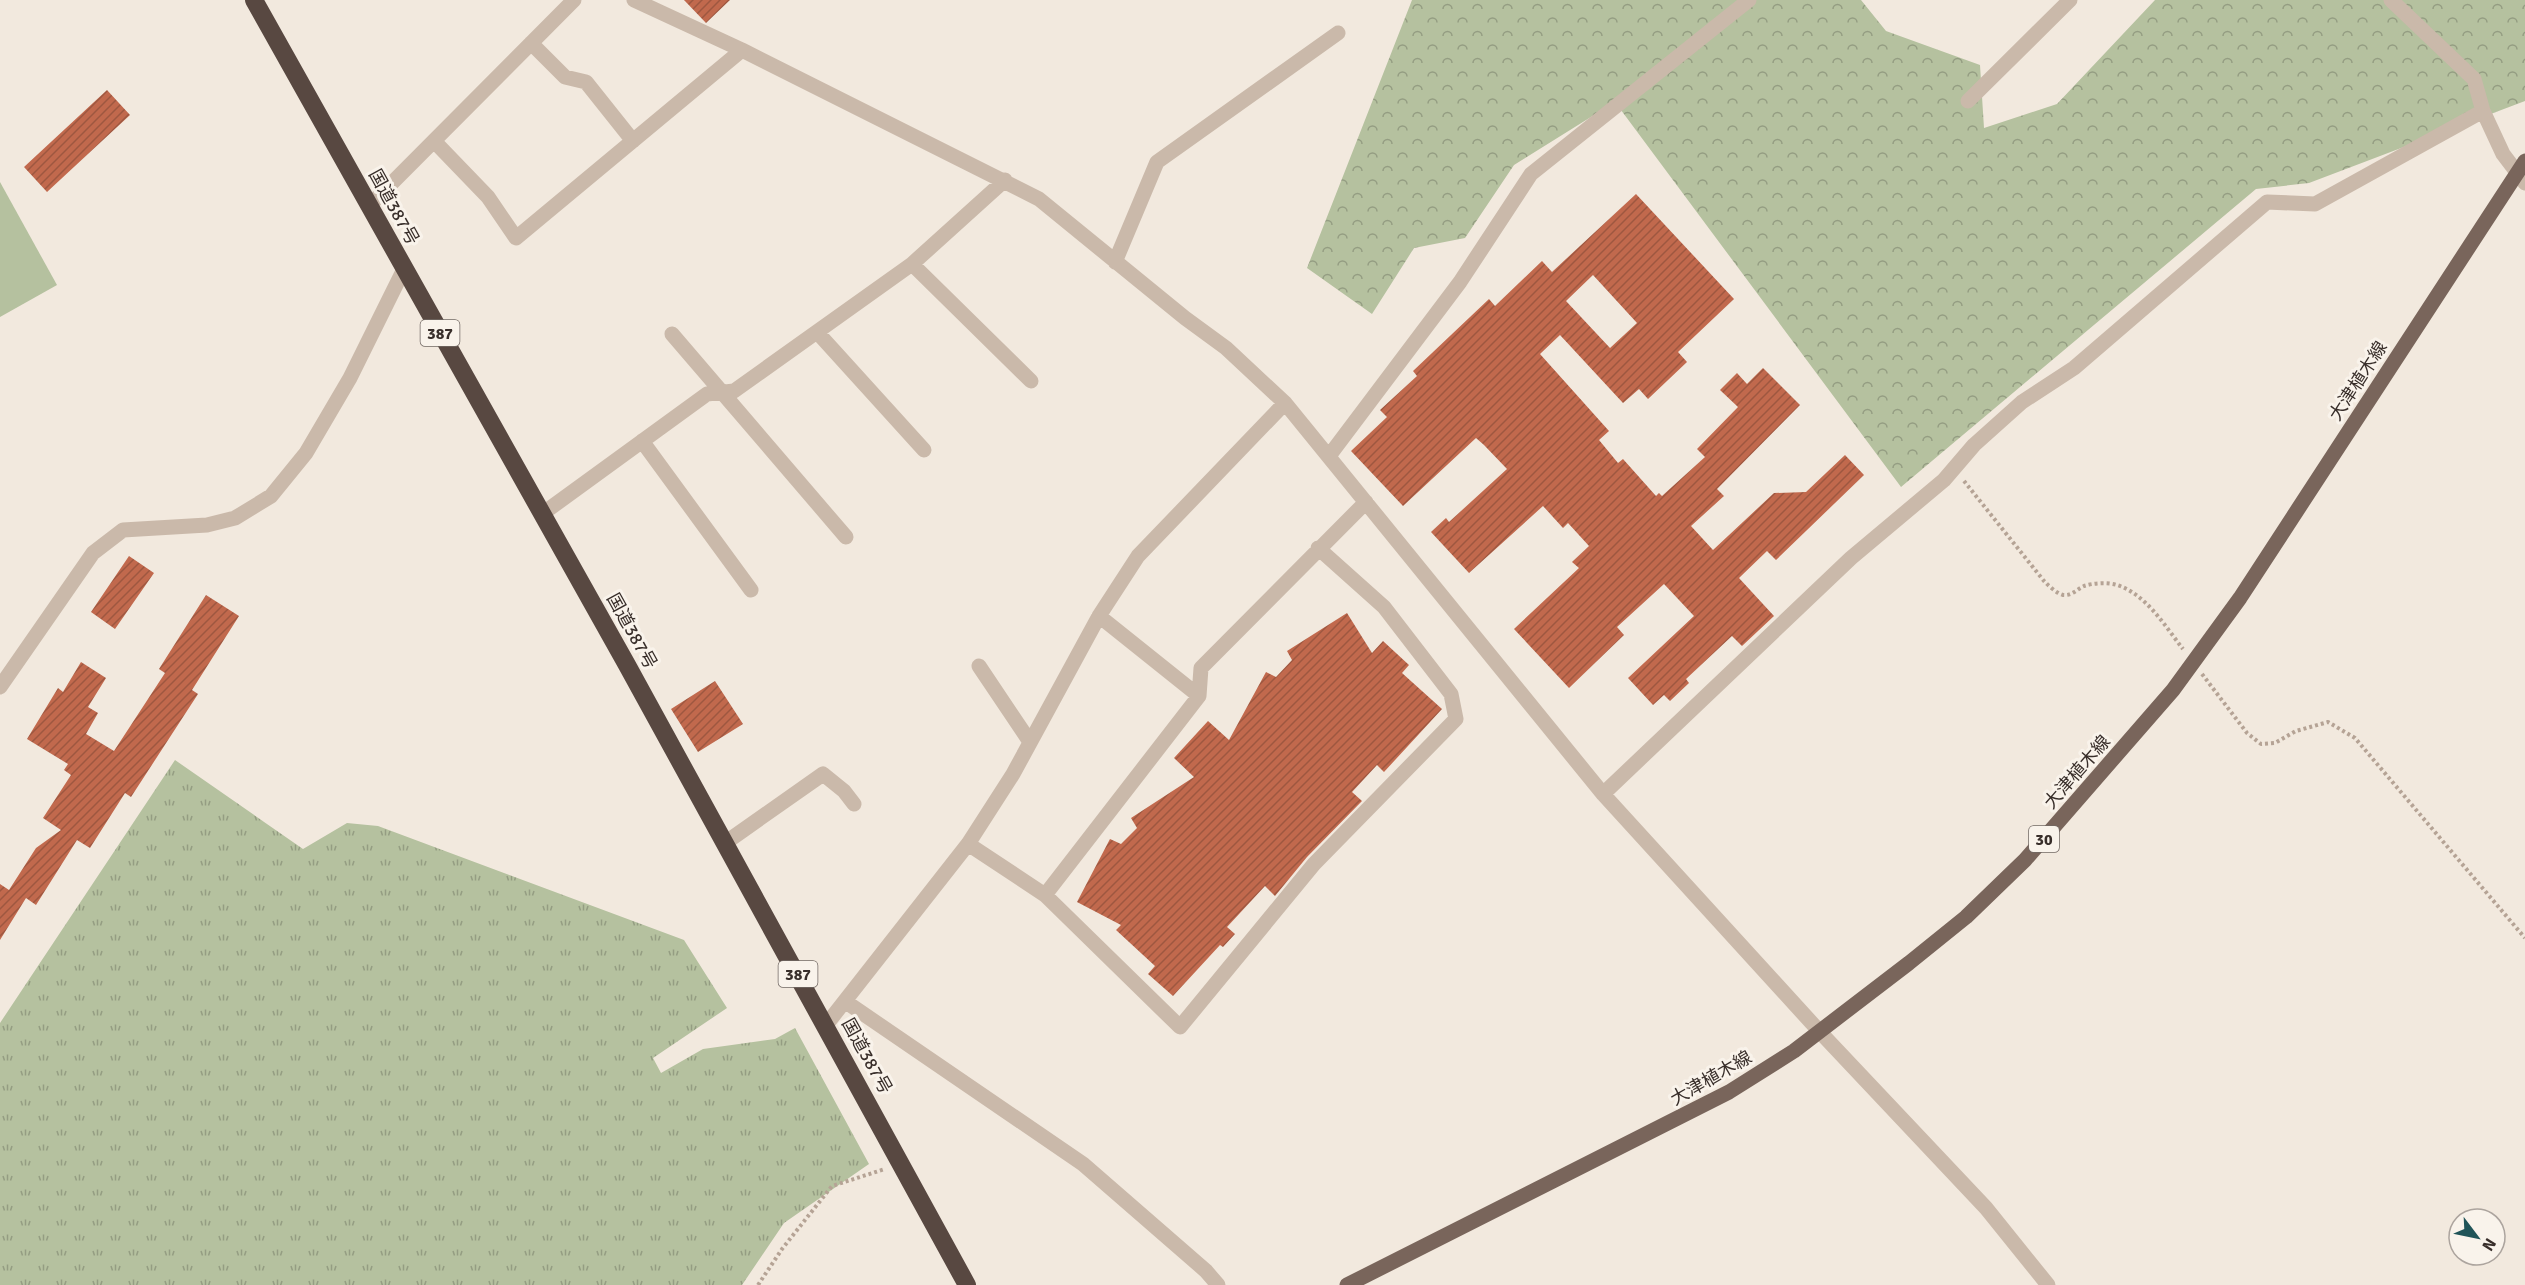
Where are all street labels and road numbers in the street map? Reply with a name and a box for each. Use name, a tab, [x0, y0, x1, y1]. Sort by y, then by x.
street label: 国道387号	[364, 165, 424, 249]
road number: 387	[420, 320, 460, 346]
street label: 大津植木線	[2324, 337, 2392, 425]
street label: 国道387号	[602, 589, 662, 673]
street label: 大津植木線	[2039, 731, 2115, 813]
road number: 30	[2029, 826, 2059, 852]
road number: 387	[778, 961, 818, 987]
street label: 国道387号	[837, 1014, 897, 1098]
street label: 大津植木線	[1667, 1046, 1755, 1110]

